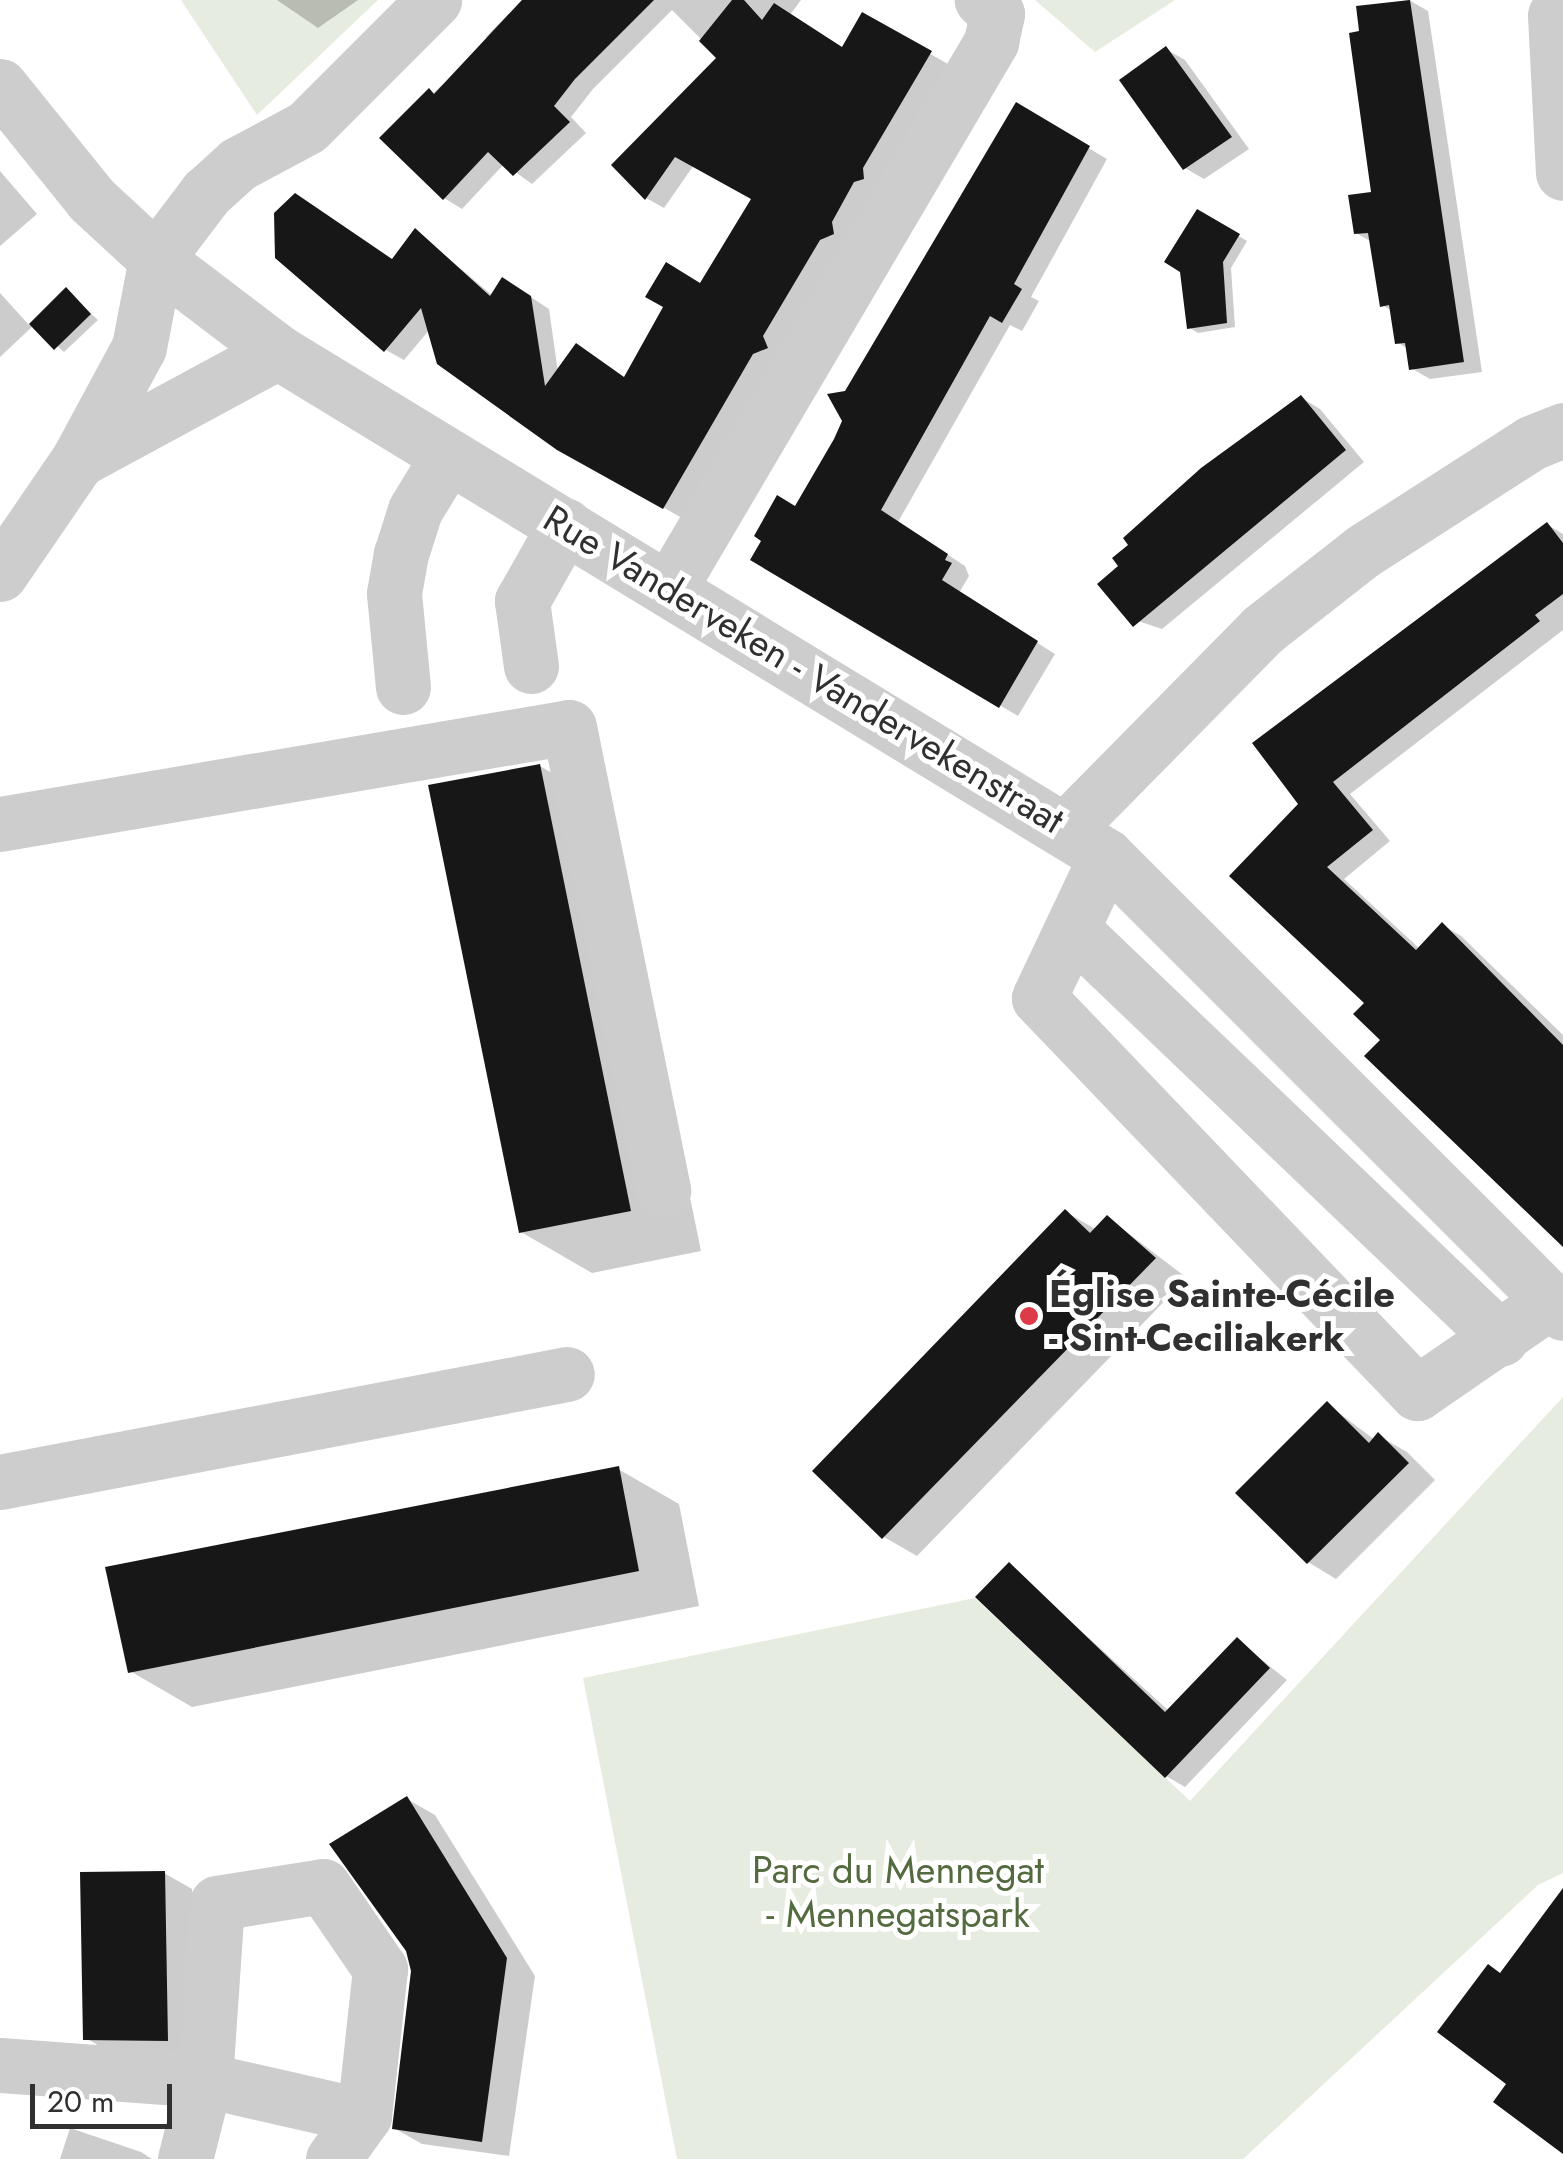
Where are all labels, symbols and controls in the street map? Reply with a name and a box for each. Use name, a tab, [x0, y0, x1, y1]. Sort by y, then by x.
street label: Rue Vanderveken - Vandervekenstraat	[536, 495, 1072, 843]
place label: Église Sainte-Cécile - Sint-Ceciliakerk	[1049, 1271, 1395, 1360]
marker: Église Sainte-Cécile - Sint-Ceciliakerk	[1018, 1305, 1040, 1327]
park label: Parc du Mennegat - Mennegatspark	[752, 1847, 1044, 1936]
scale bar	[35, 2064, 178, 2126]
text: 20 m	[47, 2080, 114, 2123]

